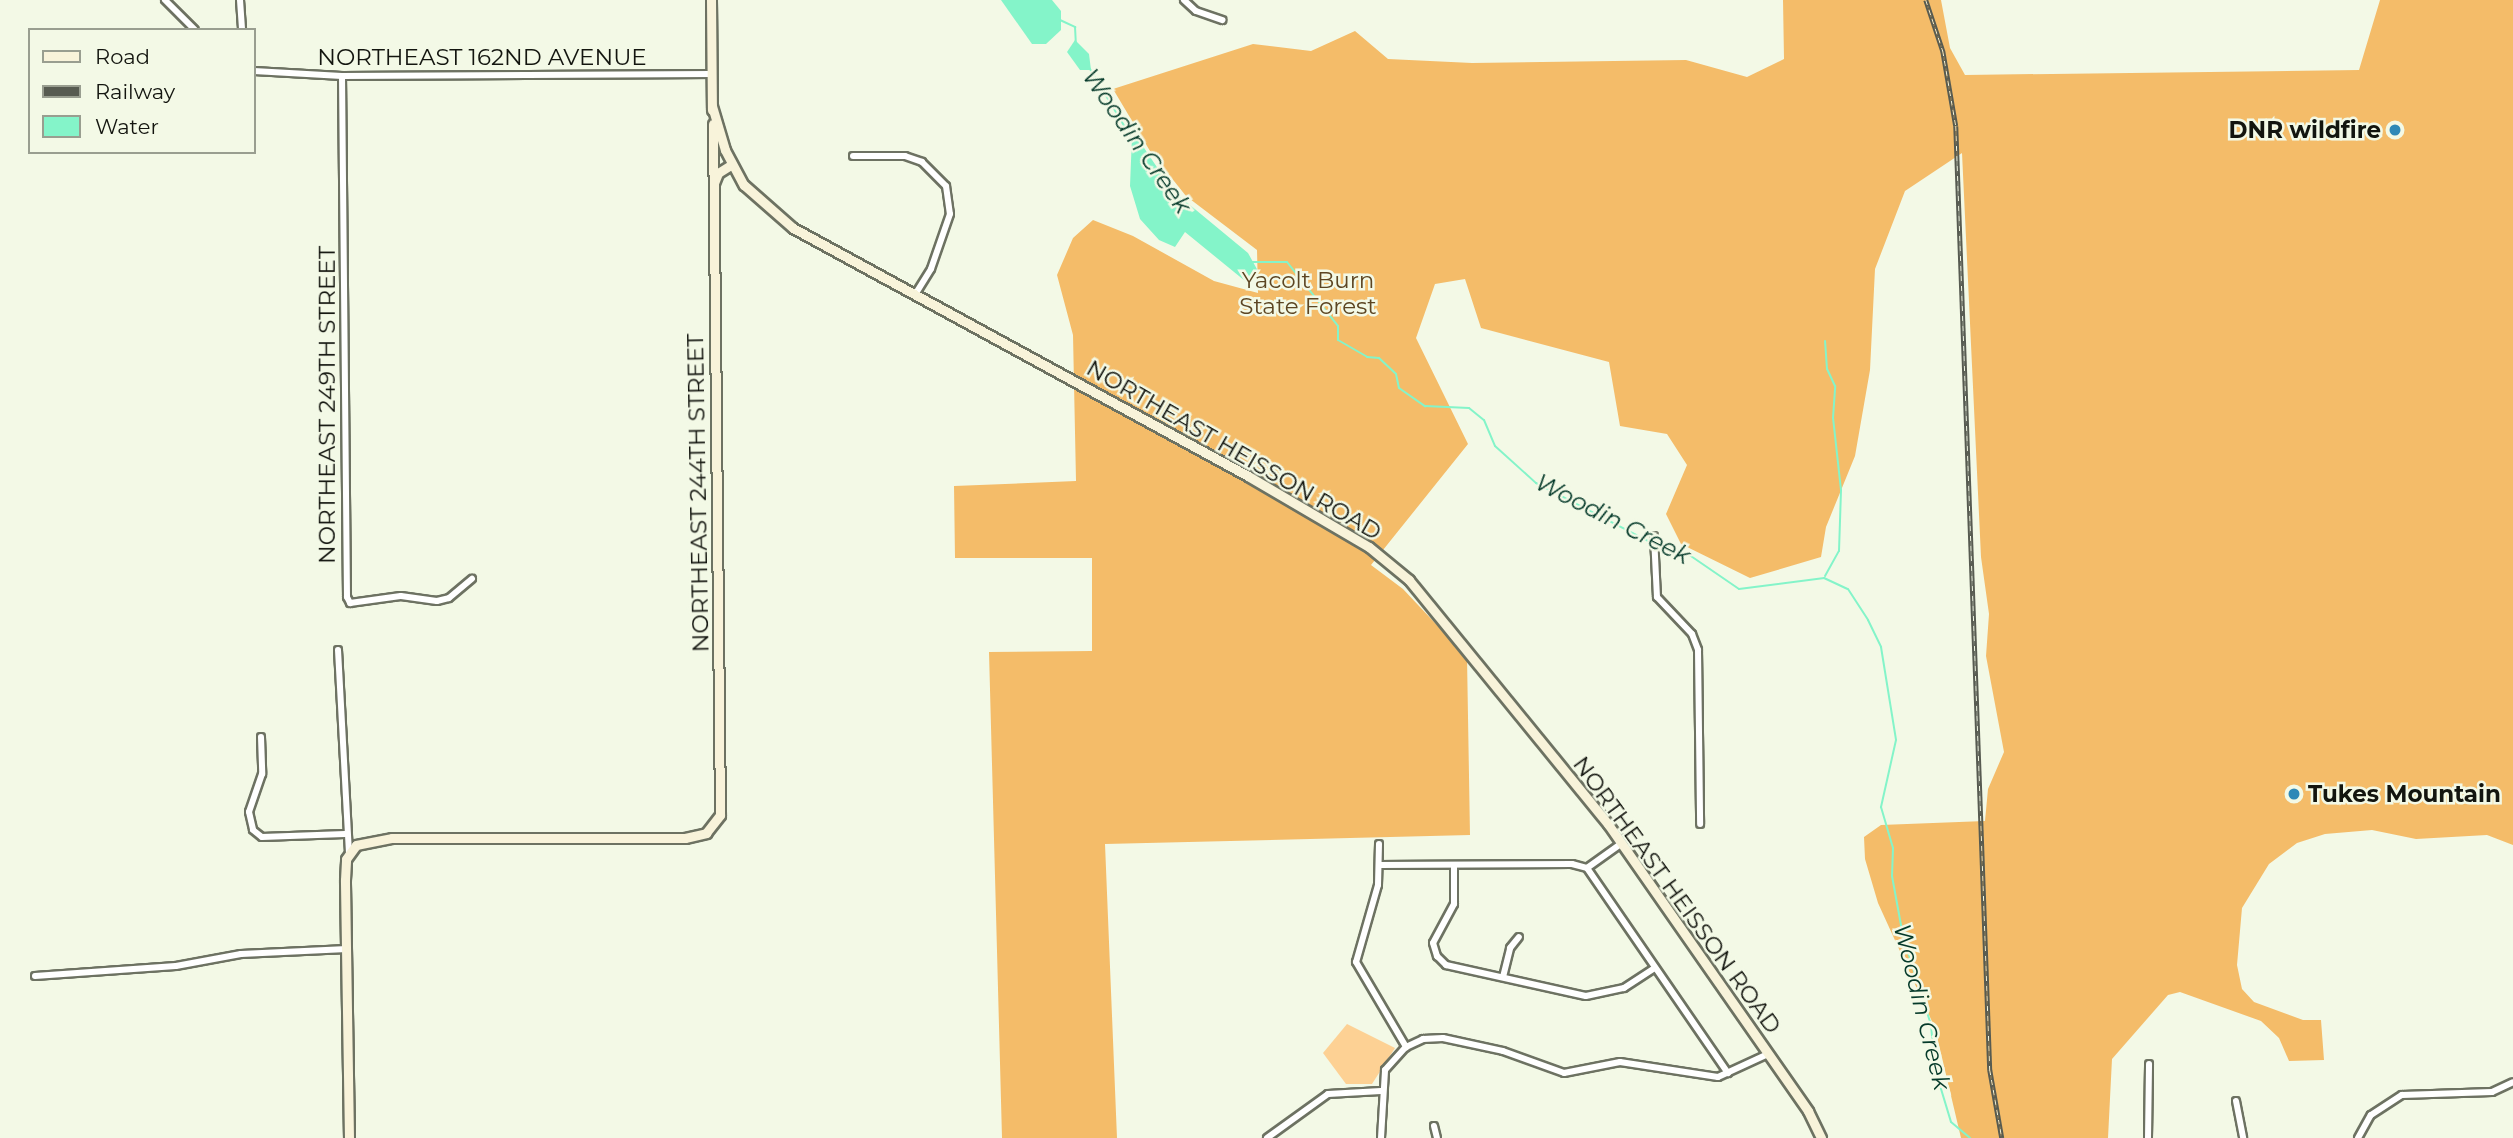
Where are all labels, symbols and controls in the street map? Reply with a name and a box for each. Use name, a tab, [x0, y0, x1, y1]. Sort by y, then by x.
legend	[28, 28, 256, 154]
street label: NORTHEAST 162ND AVENUE	[317, 43, 647, 71]
text: Road	[95, 44, 150, 69]
water label: Woodin Creek	[1076, 63, 1198, 219]
text: Railway	[95, 79, 175, 104]
text: Water	[95, 114, 159, 139]
place label: DNR wildfire	[2229, 116, 2381, 144]
marker: DNR wildfire	[2387, 122, 2403, 138]
street label: NORTHEAST 249TH STREET	[313, 246, 341, 564]
park label: Yacolt Burn State Forest	[1239, 266, 1377, 320]
street label: NORTHEAST 244TH STREET	[681, 333, 715, 653]
street label: NORTHEAST HEISSON ROAD	[1082, 354, 1386, 546]
water label: Woodin Creek	[1531, 468, 1695, 570]
street label: NORTHEAST HEISSON ROAD	[1567, 751, 1787, 1039]
place label: Tukes Mountain	[2308, 780, 2501, 808]
marker: Tukes Mountain	[2286, 786, 2302, 802]
water label: Woodin Creek	[1887, 921, 1957, 1093]

